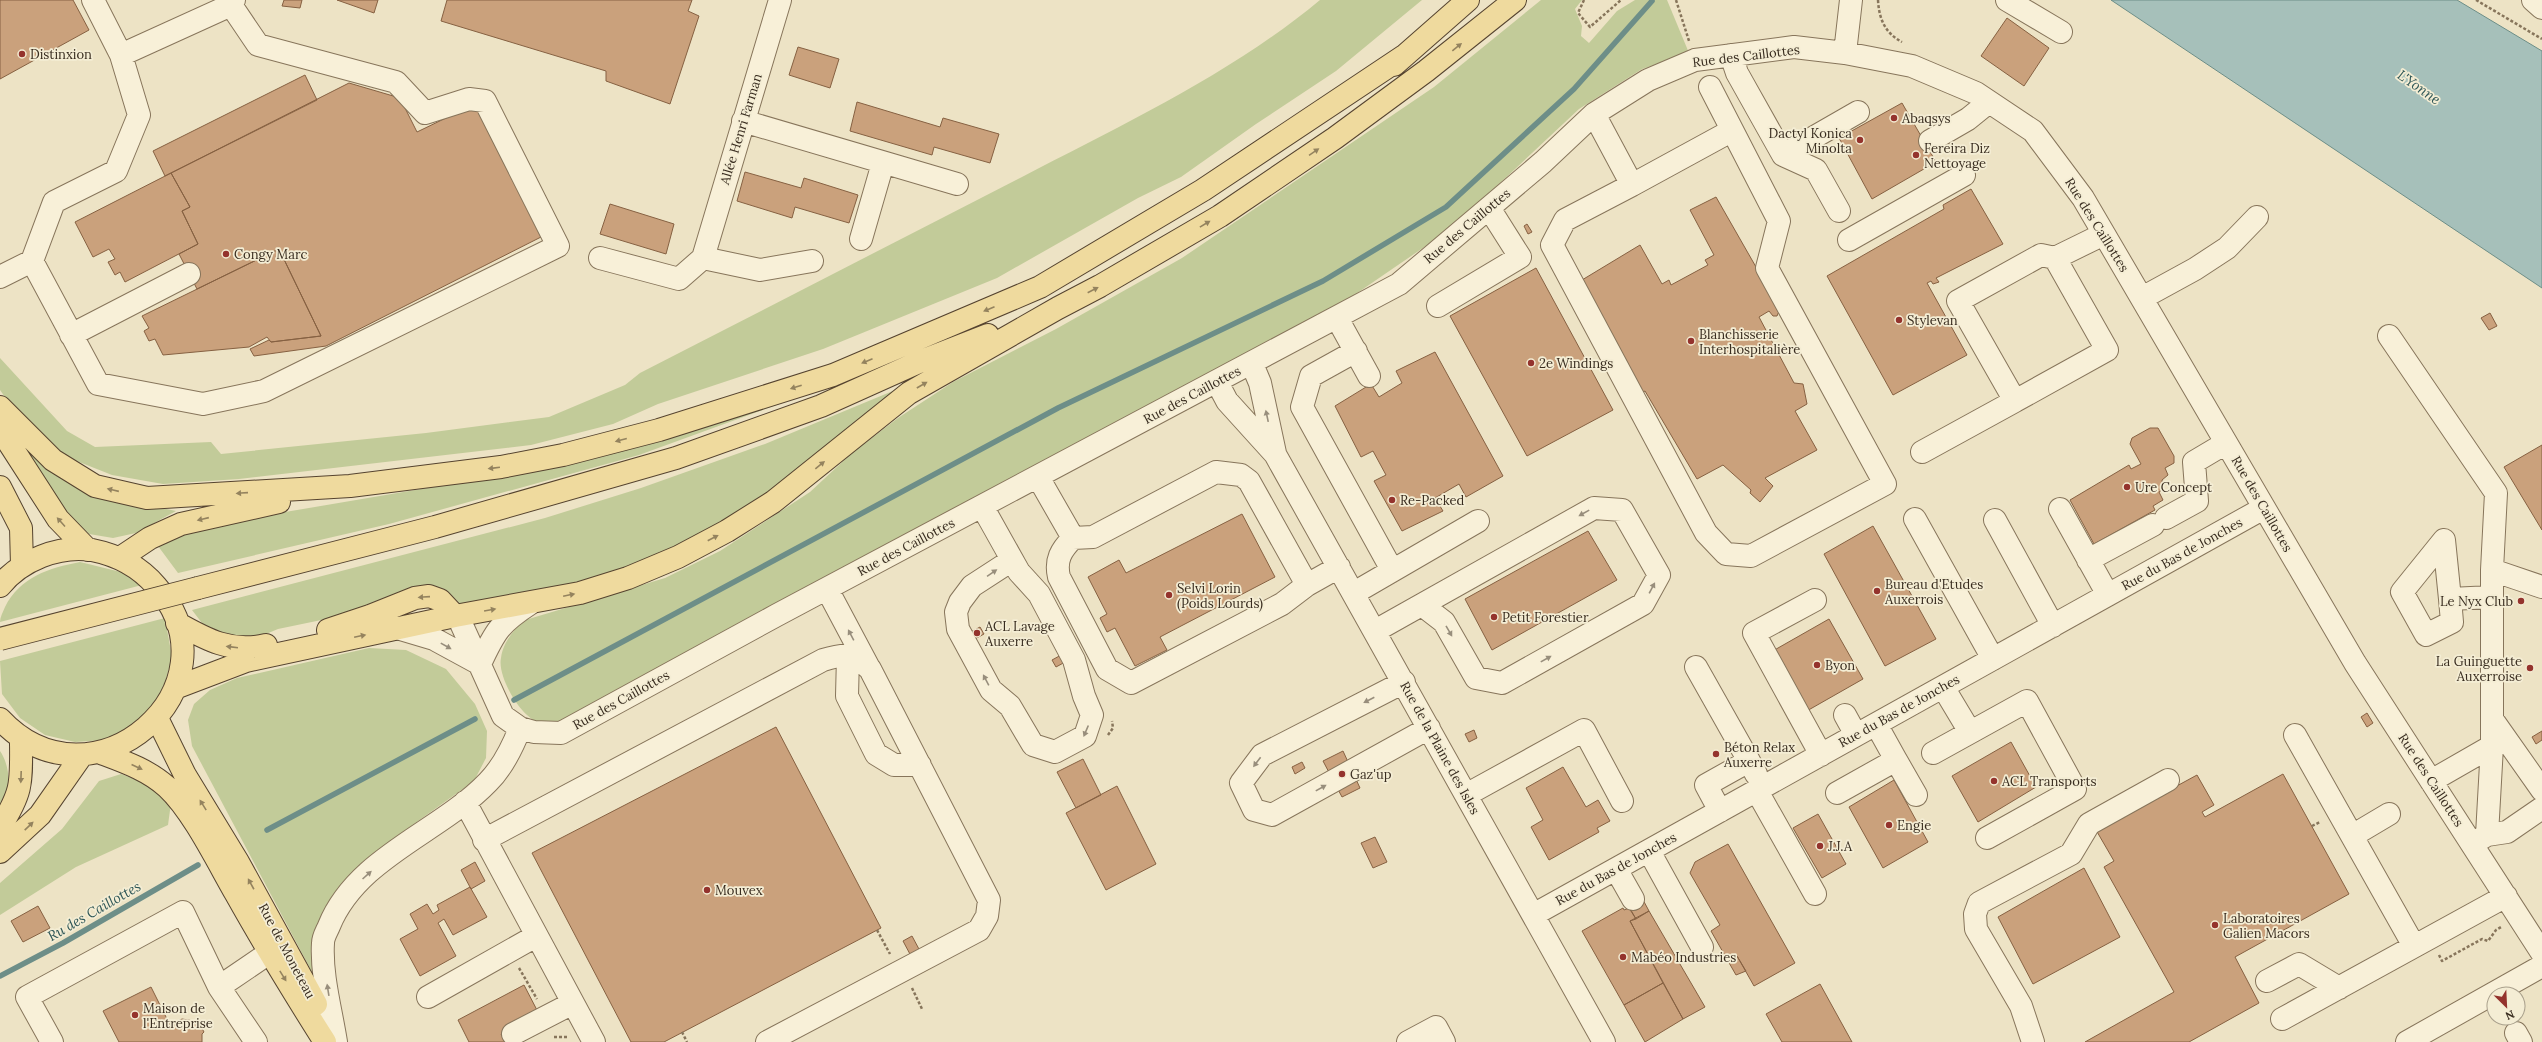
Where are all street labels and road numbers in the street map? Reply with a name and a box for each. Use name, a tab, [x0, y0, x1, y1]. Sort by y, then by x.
street label: Rue des Caillottes	[1691, 41, 1801, 71]
street label: Allée Henri Farman	[716, 71, 766, 188]
street label: Rue des Caillottes	[2061, 175, 2133, 275]
street label: Rue des Caillottes	[1420, 185, 1514, 267]
street label: Rue des Caillottes	[1140, 362, 1244, 428]
street label: Rue des Caillottes	[2228, 453, 2296, 555]
street label: Rue des Caillottes	[854, 514, 958, 580]
street label: Rue du Bas de Jonches	[2118, 514, 2246, 594]
street label: Rue des Caillottes	[570, 666, 672, 734]
street label: Rue du Bas de Jonches	[1835, 671, 1963, 751]
street label: Rue de la Plaine des Isles	[1396, 679, 1484, 817]
street label: Rue des Caillottes	[2394, 730, 2468, 830]
street label: Rue du Bas de Jonches	[1552, 829, 1680, 909]
street label: Rue de Moneteau	[255, 900, 319, 1002]

